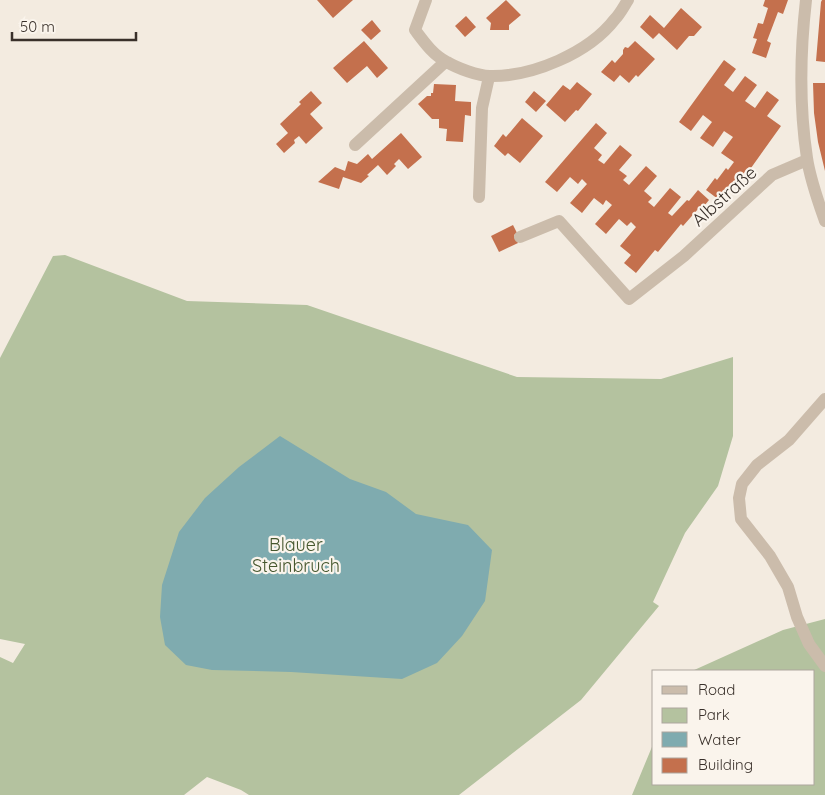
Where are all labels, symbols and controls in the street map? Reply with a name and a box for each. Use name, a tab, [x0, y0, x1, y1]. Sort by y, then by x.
scale bar	[12, 10, 136, 42]
text: 50 m	[20, 17, 55, 36]
street label: Albstraße	[687, 161, 761, 231]
park label: Blauer Steinbruch	[252, 533, 340, 577]
legend	[652, 670, 815, 785]
text: Road	[698, 680, 735, 699]
text: Park	[698, 705, 730, 724]
text: Water	[698, 730, 741, 749]
text: Building	[698, 755, 753, 774]

